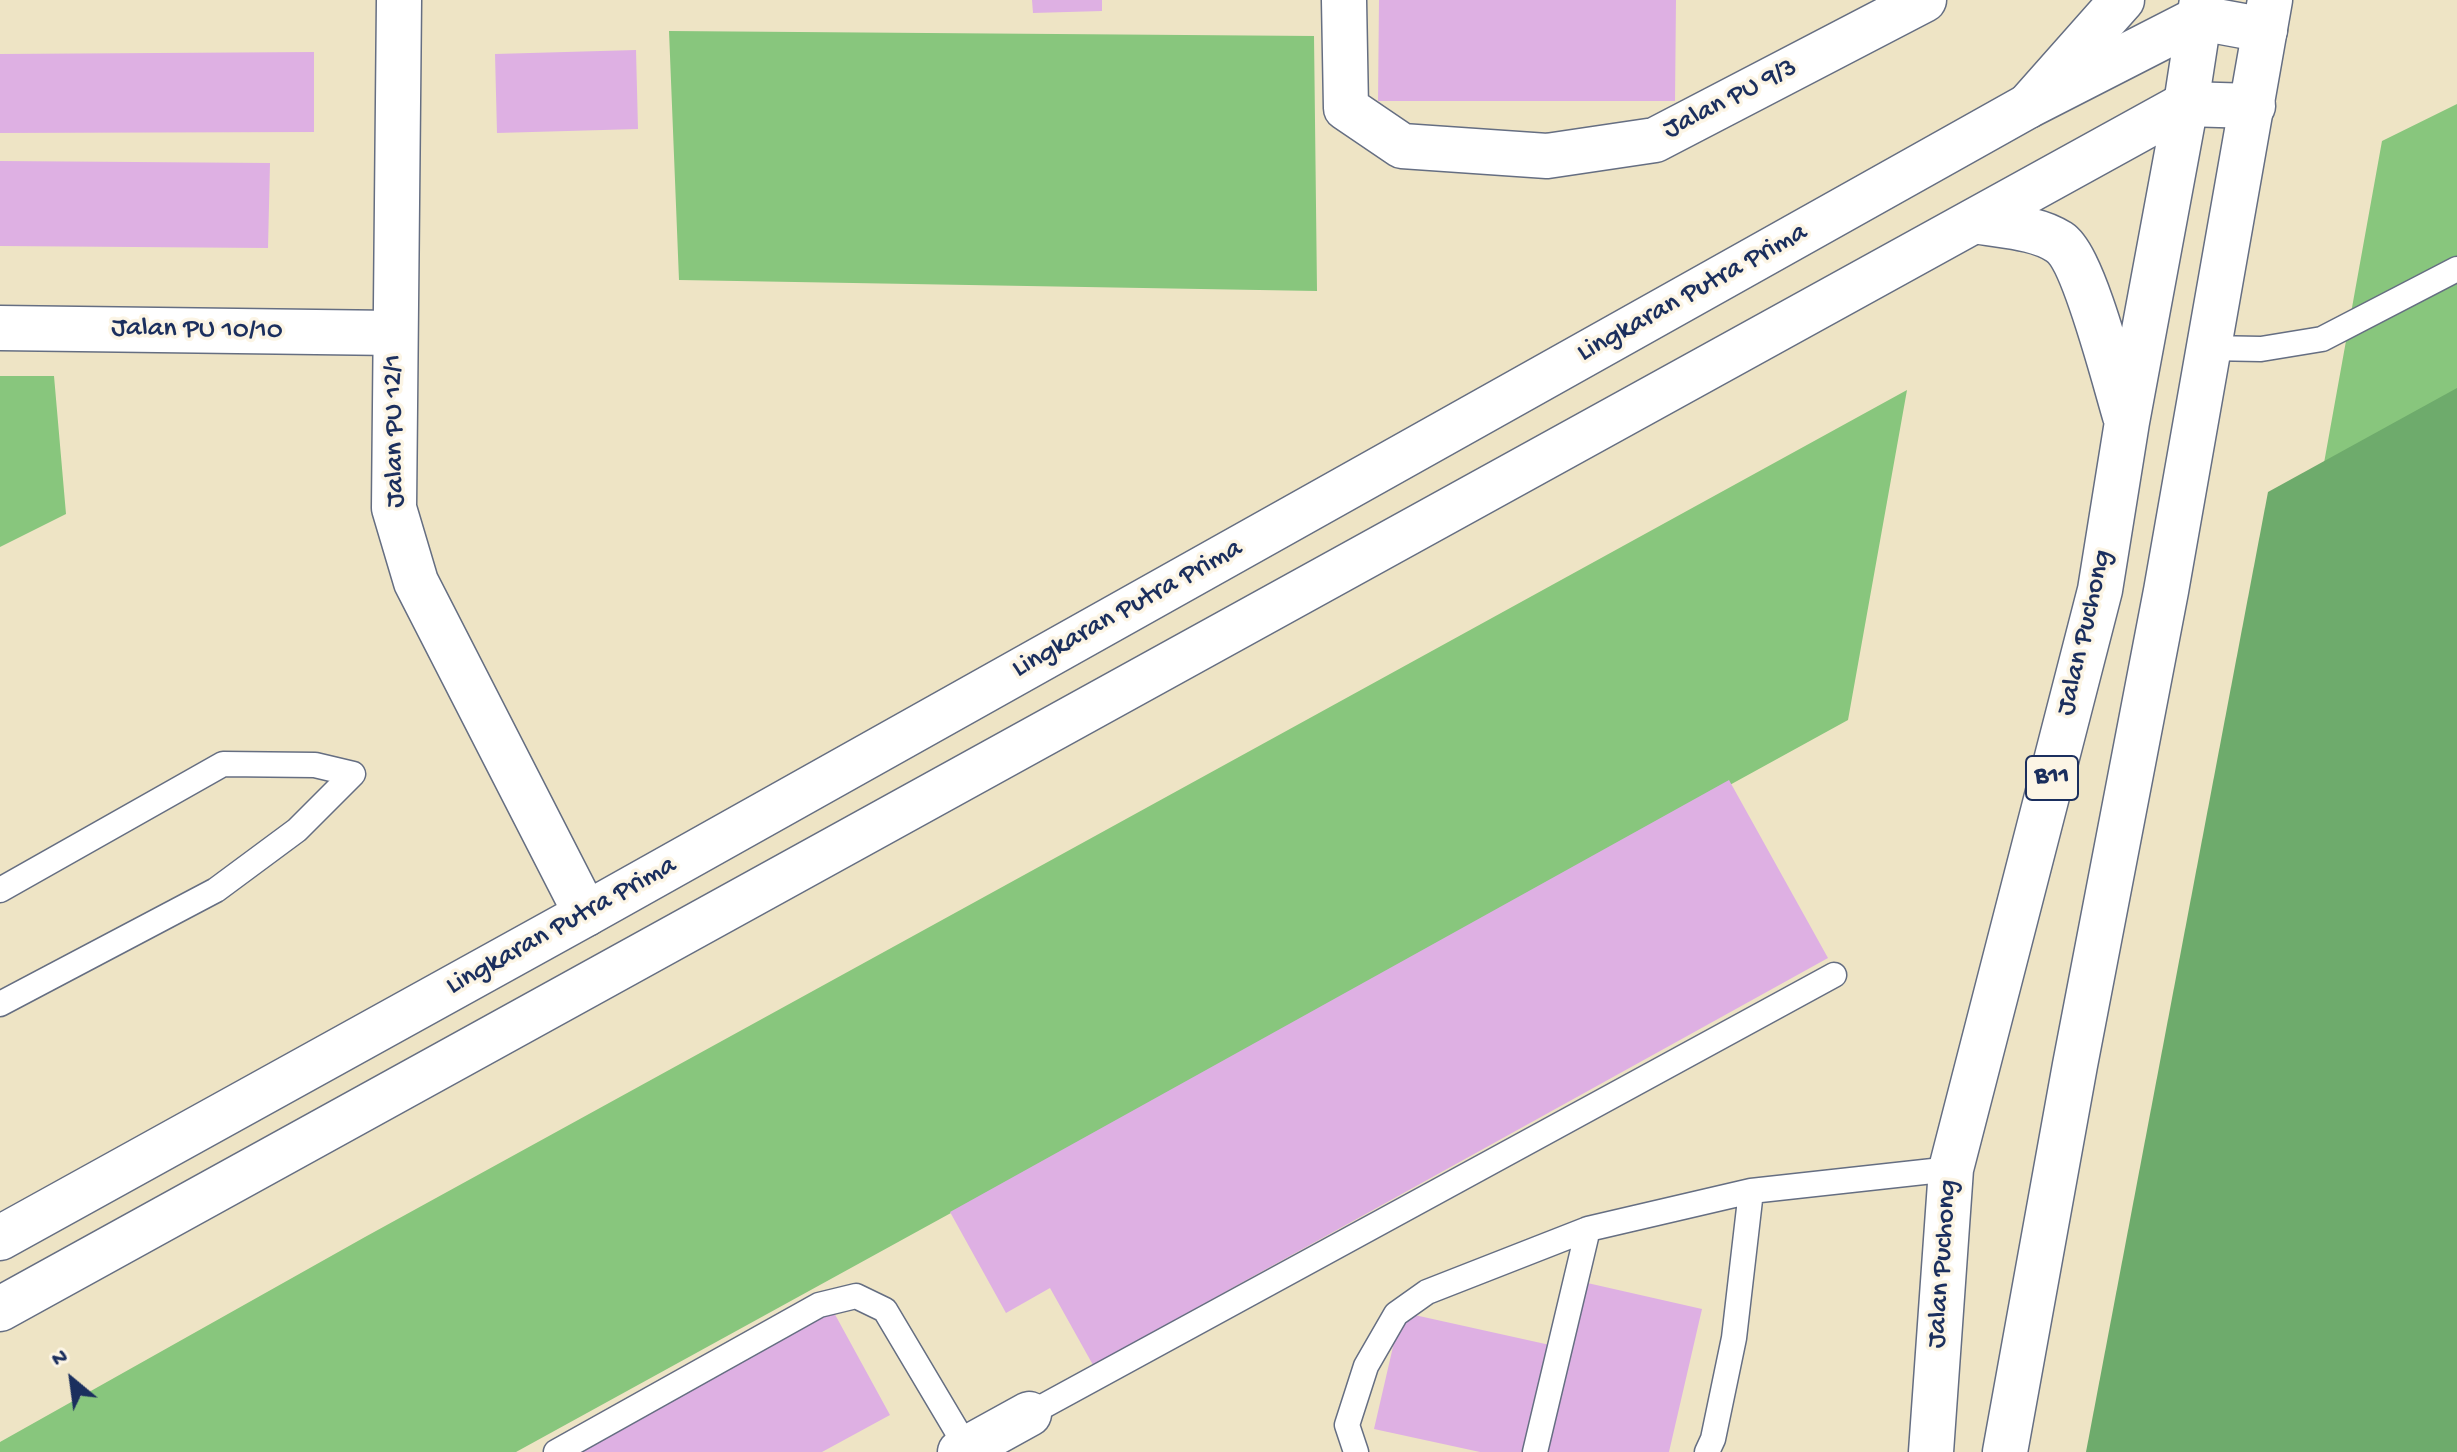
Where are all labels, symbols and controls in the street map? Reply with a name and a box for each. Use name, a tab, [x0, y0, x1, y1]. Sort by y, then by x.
street label: Jalan PU 9/3	[1659, 52, 1803, 148]
street label: Lingkaran Putra Prima	[1572, 217, 1814, 371]
street label: Jalan PU 10/10	[111, 313, 283, 349]
street label: Jalan PU 12/1	[378, 354, 414, 508]
street label: Lingkaran Putra Prima	[1007, 533, 1249, 687]
street label: Jalan Puchong	[2051, 547, 2121, 719]
road number: B11	[2026, 756, 2078, 800]
street label: Lingkaran Putra Prima	[441, 850, 683, 1004]
street label: Jalan Puchong	[1921, 1179, 1967, 1349]
north arrow	[32, 1340, 112, 1420]
text: N	[48, 1344, 73, 1374]

